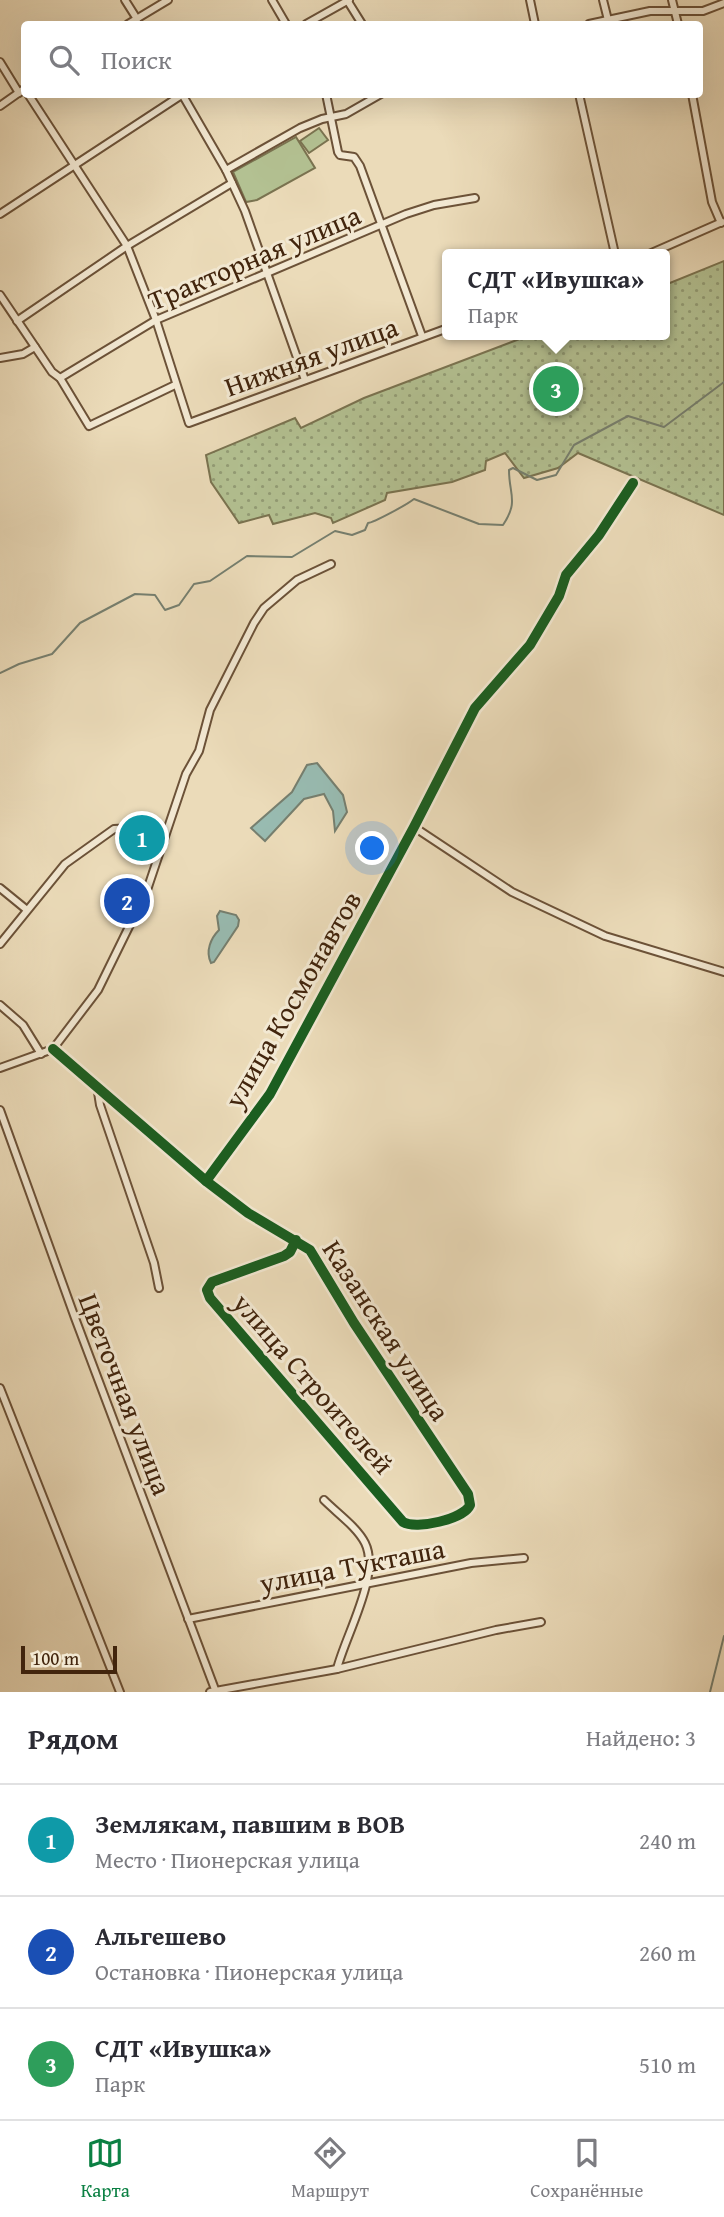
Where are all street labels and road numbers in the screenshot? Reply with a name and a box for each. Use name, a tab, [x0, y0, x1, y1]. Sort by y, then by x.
street label: Тракторная улица	[141, 193, 367, 320]
street label: Нижняя улица	[218, 305, 404, 406]
street label: улица Космонавтов	[213, 883, 371, 1116]
street label: Казанская улица	[313, 1231, 461, 1429]
street label: улица Строителей	[223, 1283, 404, 1483]
street label: Цветочная улица	[69, 1287, 184, 1501]
street label: улица Тукташа	[255, 1527, 449, 1603]

